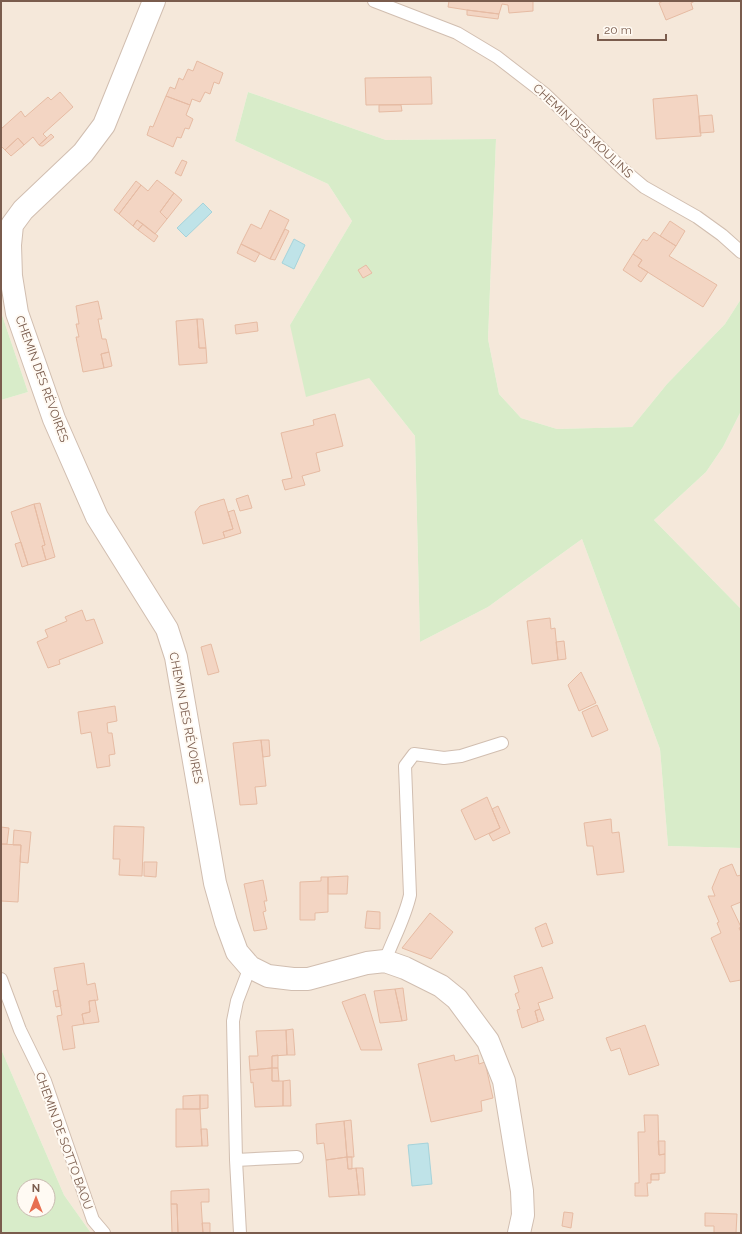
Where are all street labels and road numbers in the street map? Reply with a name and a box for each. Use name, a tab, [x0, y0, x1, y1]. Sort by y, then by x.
street label: CHEMIN DES MOULINS	[530, 81, 636, 181]
street label: CHEMIN DES RÉVOIRES	[13, 314, 71, 444]
street label: CHEMIN DES RÉVOIRES	[166, 651, 206, 785]
street label: CHEMIN DE SOTTO BAOU	[32, 1070, 96, 1212]

